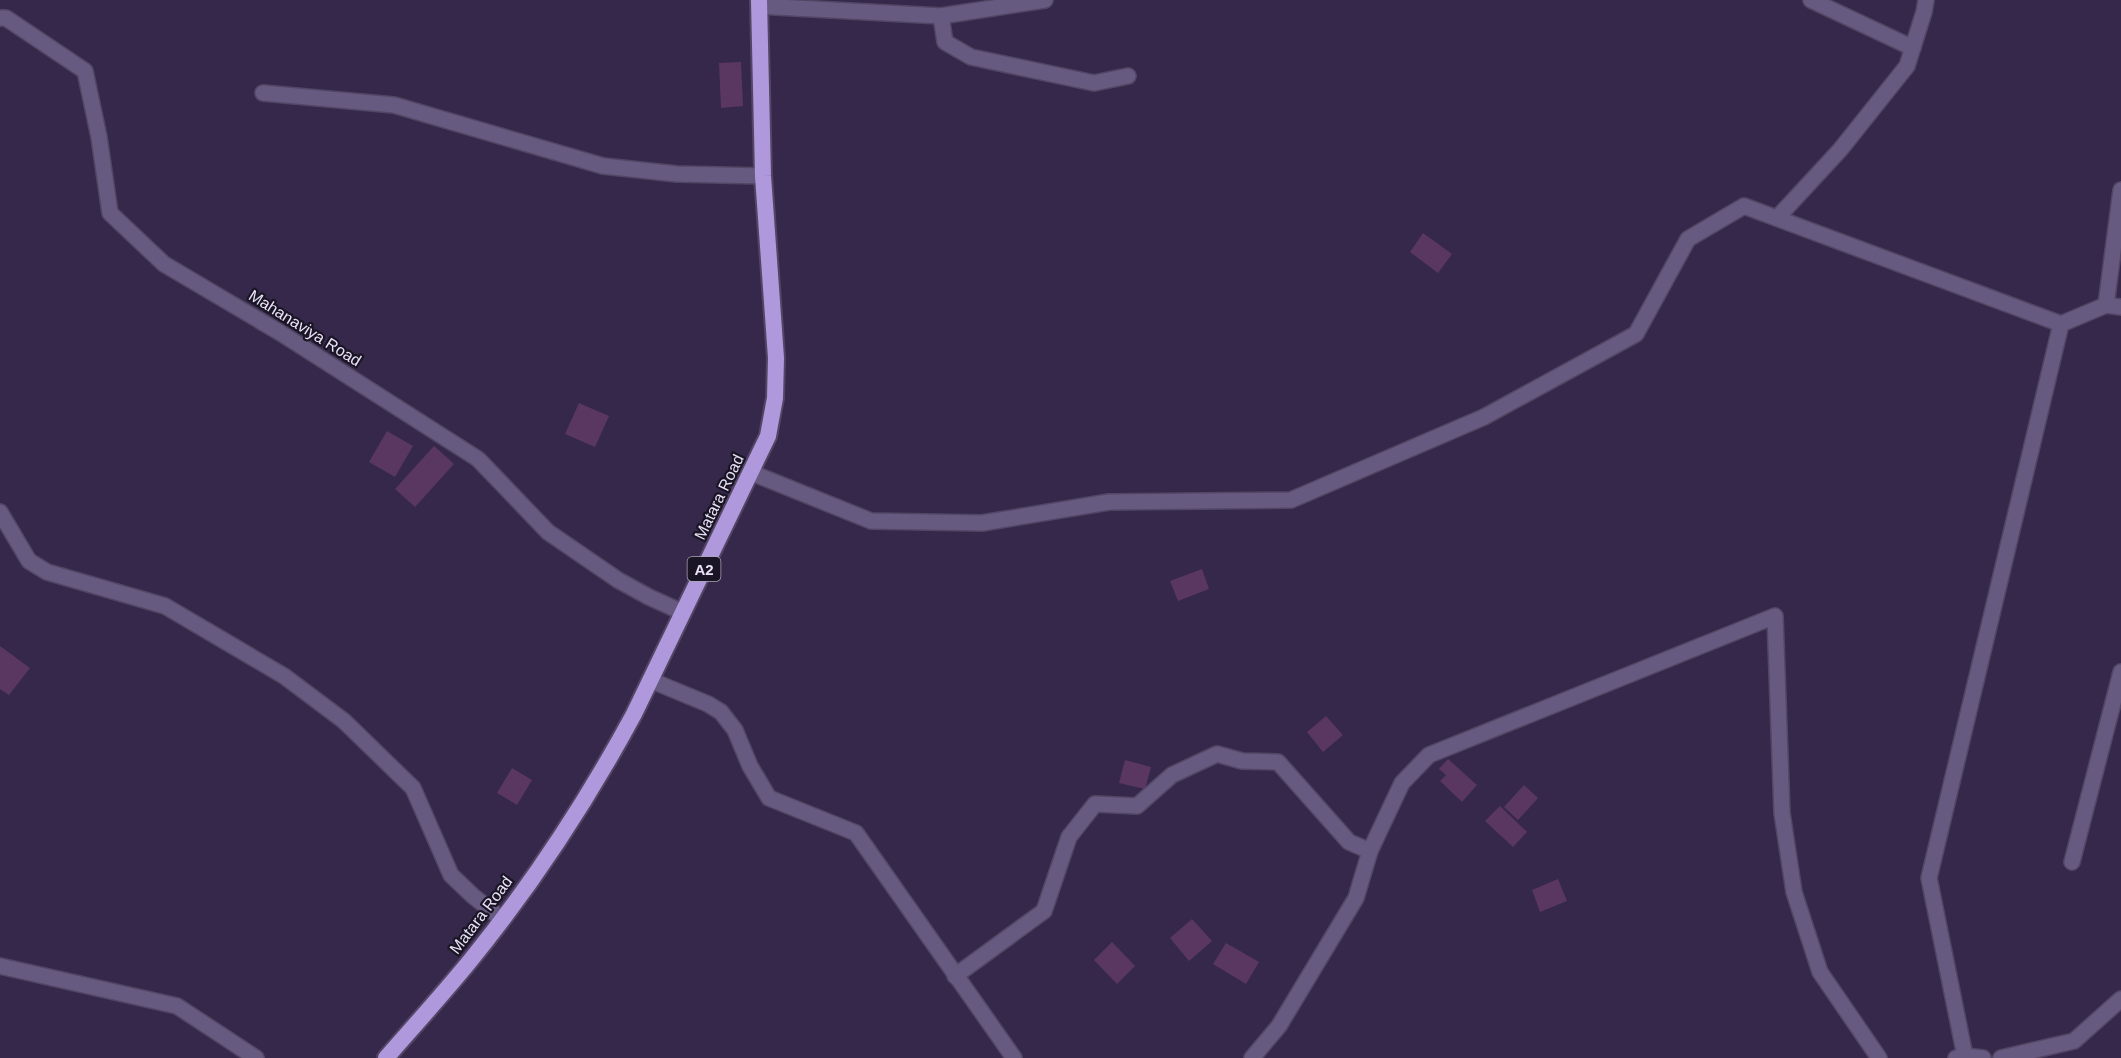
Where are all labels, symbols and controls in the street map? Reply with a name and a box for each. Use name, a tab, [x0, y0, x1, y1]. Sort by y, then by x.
street label: Mahanaviya Road	[246, 287, 364, 369]
street label: Matara Road	[691, 452, 747, 542]
road number: A2	[688, 557, 720, 581]
street label: Matara Road	[446, 873, 516, 957]

